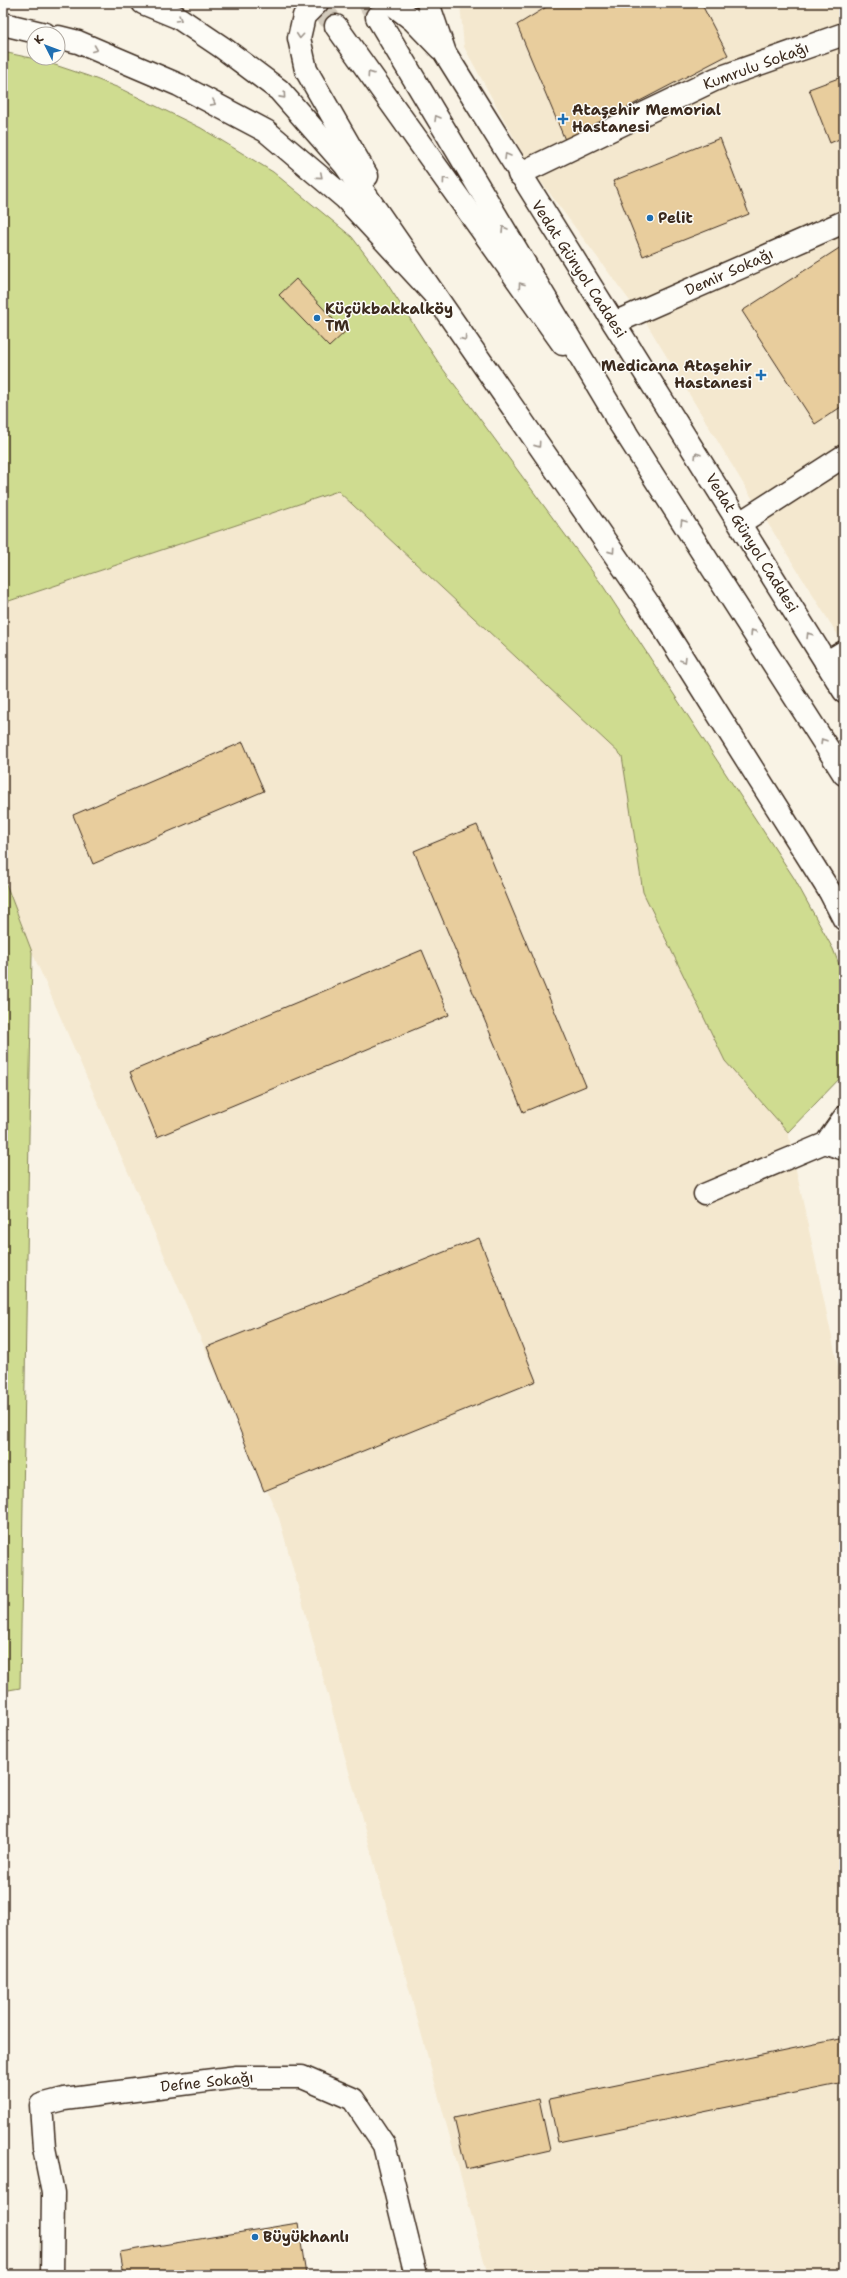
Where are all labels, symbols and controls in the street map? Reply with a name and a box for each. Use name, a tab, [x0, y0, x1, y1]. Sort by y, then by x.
one-way arrow	[175, 14, 182, 21]
north arrow	[26, 26, 66, 66]
text: K	[31, 31, 47, 47]
one-way arrow	[296, 33, 305, 39]
street label: Kumrulu Sokağı	[700, 38, 812, 94]
one-way arrow	[91, 44, 99, 52]
one-way arrow	[367, 71, 375, 78]
one-way arrow	[279, 91, 286, 98]
one-way arrow	[209, 98, 216, 105]
place label: Ataşehir Memorial Hastanesi	[572, 100, 721, 137]
marker: Ataşehir Memorial Hastanesi	[557, 113, 569, 125]
one-way arrow	[435, 115, 442, 122]
one-way arrow	[505, 153, 512, 160]
one-way arrow	[315, 172, 322, 179]
one-way arrow	[442, 177, 450, 184]
street label: Vedat Günyol Caddesi	[527, 196, 631, 342]
place label: Pelit	[658, 208, 693, 228]
marker: Pelit	[645, 213, 655, 223]
one-way arrow	[502, 226, 509, 233]
street label: Demir Sokağı	[682, 244, 776, 300]
one-way arrow	[519, 283, 526, 290]
place label: Küçükbakkalköy TM	[325, 299, 453, 336]
marker: Küçükbakkalköy TM	[312, 313, 322, 323]
one-way arrow	[459, 334, 467, 341]
place label: Medicana Ataşehir Hastanesi	[601, 356, 752, 393]
marker: Medicana Ataşehir Hastanesi	[755, 369, 767, 381]
one-way arrow	[533, 440, 540, 447]
one-way arrow	[694, 452, 702, 459]
street label: Vedat Günyol Caddesi	[701, 470, 803, 616]
one-way arrow	[681, 519, 688, 526]
one-way arrow	[607, 547, 614, 554]
one-way arrow	[751, 629, 758, 636]
one-way arrow	[806, 632, 813, 639]
one-way arrow	[679, 656, 687, 663]
one-way arrow	[820, 738, 828, 745]
street label: Defne Sokağı	[159, 2067, 255, 2097]
place label: Büyükhanlı	[263, 2227, 349, 2247]
marker: Büyükhanlı	[250, 2232, 260, 2242]

